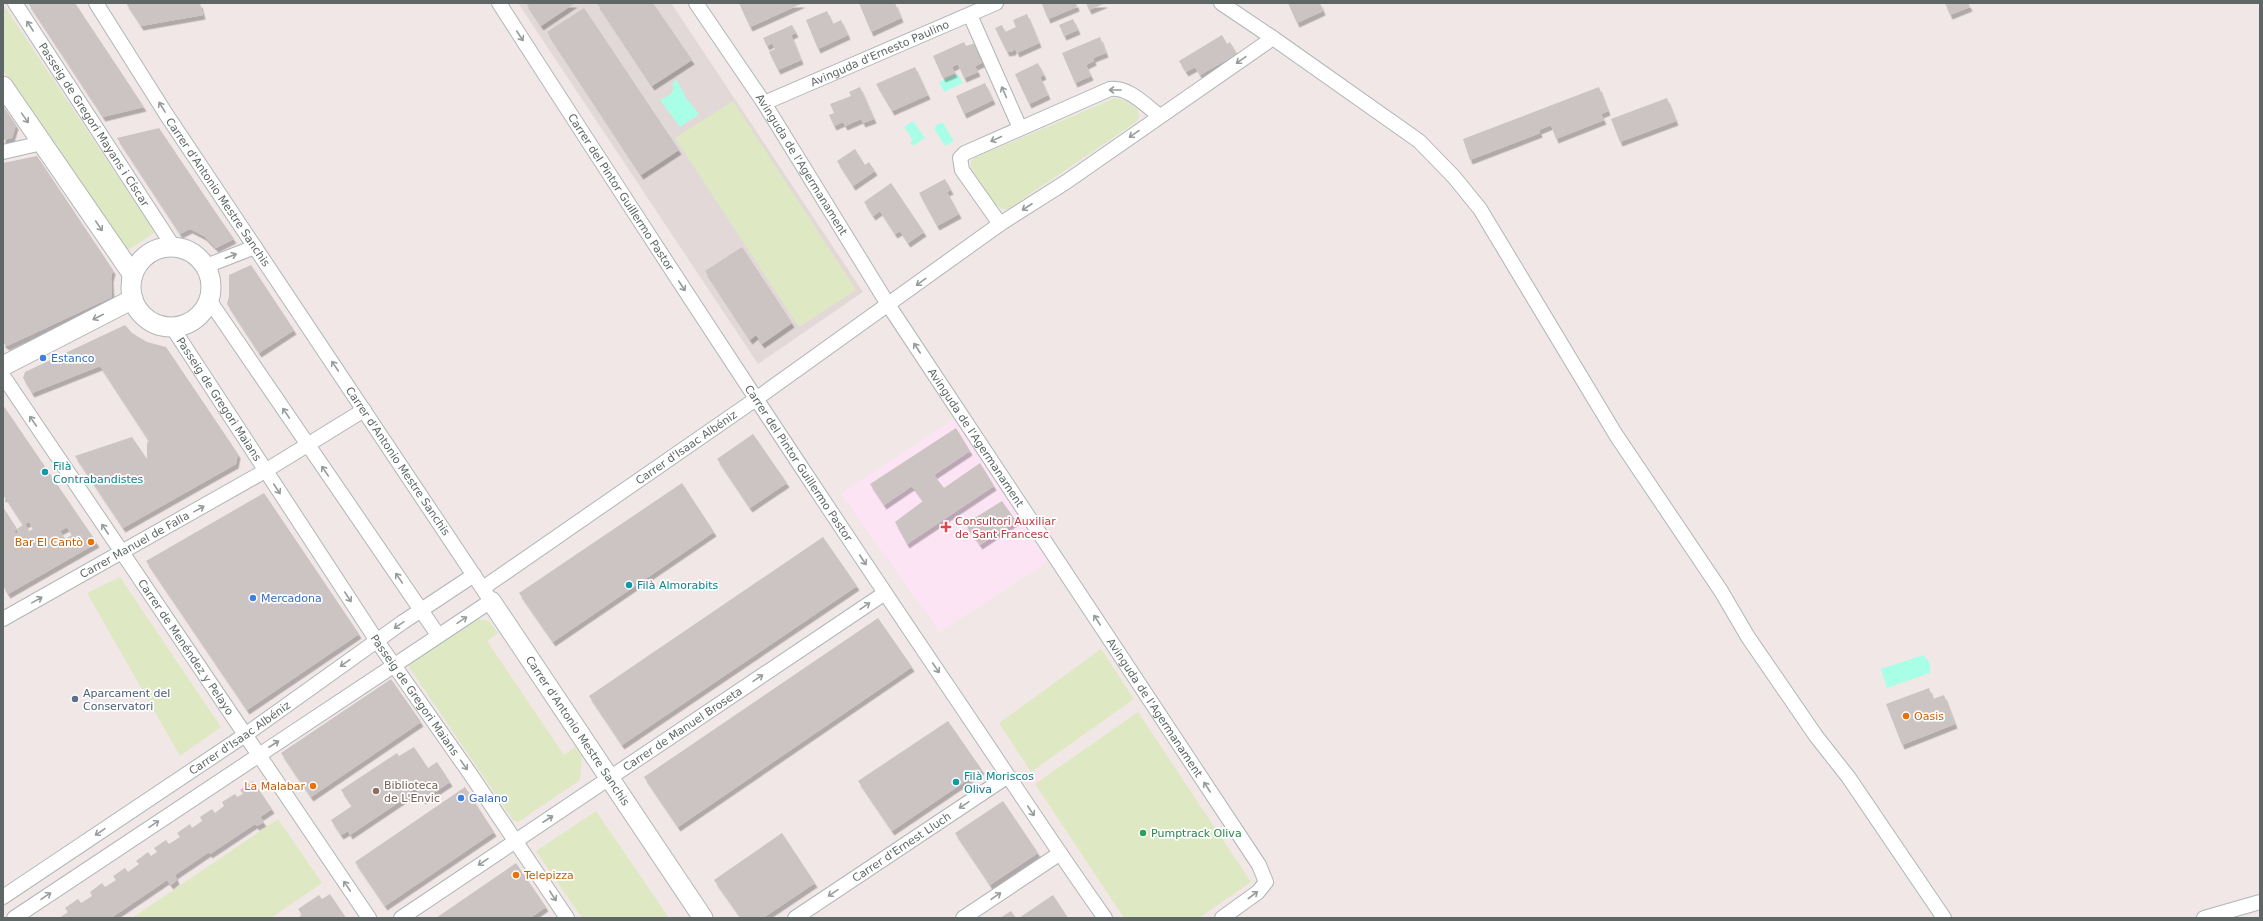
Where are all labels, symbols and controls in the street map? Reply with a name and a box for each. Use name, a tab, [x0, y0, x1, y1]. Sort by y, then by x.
street label: Avinguda d'Ernesto Paulino	[809, 18, 951, 89]
one-way arrow	[26, 21, 34, 32]
one-way arrow	[517, 30, 525, 42]
street label: Passeig de Gregori Mayans i Císcar	[36, 41, 152, 209]
one-way arrow	[1236, 56, 1247, 64]
one-way arrow	[1000, 86, 1007, 98]
one-way arrow	[1109, 86, 1122, 94]
street label: Avinguda de l'Agermanament	[753, 92, 850, 238]
one-way arrow	[157, 101, 165, 113]
street label: Carrer del Pintor Guillermo Pastor	[565, 111, 677, 274]
one-way arrow	[21, 113, 29, 124]
street label: Carrer d'Antonio Mestre Sanchis	[163, 115, 273, 269]
one-way arrow	[1129, 130, 1140, 138]
one-way arrow	[990, 135, 1002, 143]
one-way arrow	[1022, 203, 1033, 211]
one-way arrow	[95, 220, 103, 231]
one-way arrow	[224, 252, 236, 260]
one-way arrow	[916, 278, 927, 286]
one-way arrow	[678, 280, 686, 291]
one-way arrow	[93, 314, 105, 321]
street label: Passeig de Gregori Maians	[173, 335, 264, 464]
one-way arrow	[913, 342, 921, 354]
place label: Estanco	[51, 352, 95, 365]
marker: Estanco	[38, 353, 48, 363]
one-way arrow	[331, 361, 339, 372]
street label: Avinguda de l'Agermanament	[925, 366, 1027, 510]
street label: Carrer del Pintor Guillermo Pastor	[742, 383, 855, 544]
street label: Carrer d'Antonio Mestre Sanchis	[343, 384, 453, 538]
one-way arrow	[282, 408, 290, 419]
street label: Carrer d'Isaac Albéniz	[633, 408, 740, 487]
one-way arrow	[29, 415, 37, 426]
place label: Filà Contrabandistes	[53, 460, 144, 486]
one-way arrow	[321, 465, 329, 477]
marker: Filà Contrabandistes	[40, 467, 50, 477]
one-way arrow	[273, 483, 281, 494]
one-way arrow	[193, 504, 205, 512]
street label: Carrer Manuel de Falla	[78, 509, 192, 581]
place label: Consultori Auxiliar de Sant Francesc	[955, 515, 1056, 541]
marker: Consultori Auxiliar de Sant Francesc	[940, 521, 952, 533]
one-way arrow	[101, 523, 109, 534]
place label: Bar El Cantò	[15, 536, 83, 549]
marker: Bar El Cantò	[86, 537, 96, 547]
one-way arrow	[859, 554, 867, 565]
one-way arrow	[395, 573, 403, 584]
street label: Carrer de Menéndez y Pelayo	[135, 577, 236, 718]
place label: Filà Almorabits	[637, 579, 719, 592]
marker: Filà Almorabits	[624, 580, 634, 590]
one-way arrow	[345, 591, 353, 603]
place label: Mercadona	[261, 592, 322, 605]
marker: Mercadona	[248, 593, 258, 603]
one-way arrow	[31, 596, 43, 603]
one-way arrow	[860, 602, 871, 610]
one-way arrow	[1093, 615, 1101, 626]
one-way arrow	[456, 616, 467, 624]
one-way arrow	[394, 621, 405, 629]
street label: Passeig de Gregori Maians	[368, 632, 462, 759]
street label: Avinguda de l'Agermanament	[1104, 636, 1205, 780]
street label: Carrer d'Antonio Mestre Sanchis	[523, 654, 632, 808]
one-way arrow	[340, 659, 351, 667]
one-way arrow	[932, 662, 940, 674]
one-way arrow	[752, 674, 763, 683]
street label: Carrer de Manuel Broseta	[621, 685, 745, 774]
place label: Aparcament del Conservatori	[83, 687, 170, 713]
marker: Aparcament del Conservatori	[70, 694, 80, 704]
street label: Carrer d'Isaac Albéniz	[187, 699, 293, 778]
place label: Oasis	[1914, 710, 1944, 723]
marker: Oasis	[1901, 711, 1911, 721]
one-way arrow	[268, 740, 279, 748]
one-way arrow	[460, 760, 468, 771]
place label: Filà Moriscos Oliva	[964, 770, 1034, 796]
marker: Filà Moriscos Oliva	[951, 777, 961, 787]
place label: Biblioteca de L'Envic	[384, 779, 440, 805]
place label: La Malabar	[244, 780, 305, 793]
marker: La Malabar	[308, 781, 318, 791]
one-way arrow	[1203, 781, 1211, 793]
marker: Biblioteca de L'Envic	[371, 786, 381, 796]
place label: Galano	[469, 792, 508, 805]
marker: Galano	[456, 793, 466, 803]
one-way arrow	[959, 801, 970, 809]
one-way arrow	[1027, 805, 1035, 816]
street label: Carrer d'Ernest Lluch	[850, 810, 954, 885]
one-way arrow	[542, 814, 554, 822]
one-way arrow	[148, 820, 159, 828]
place label: Pumptrack Oliva	[1151, 827, 1242, 840]
one-way arrow	[95, 828, 106, 836]
marker: Pumptrack Oliva	[1138, 828, 1148, 838]
one-way arrow	[478, 858, 489, 866]
place label: Telepizza	[523, 869, 574, 882]
marker: Telepizza	[511, 870, 521, 880]
one-way arrow	[343, 880, 351, 891]
one-way arrow	[828, 889, 839, 897]
one-way arrow	[548, 891, 557, 902]
one-way arrow	[1248, 891, 1259, 899]
one-way arrow	[40, 892, 51, 900]
one-way arrow	[990, 892, 1001, 900]

